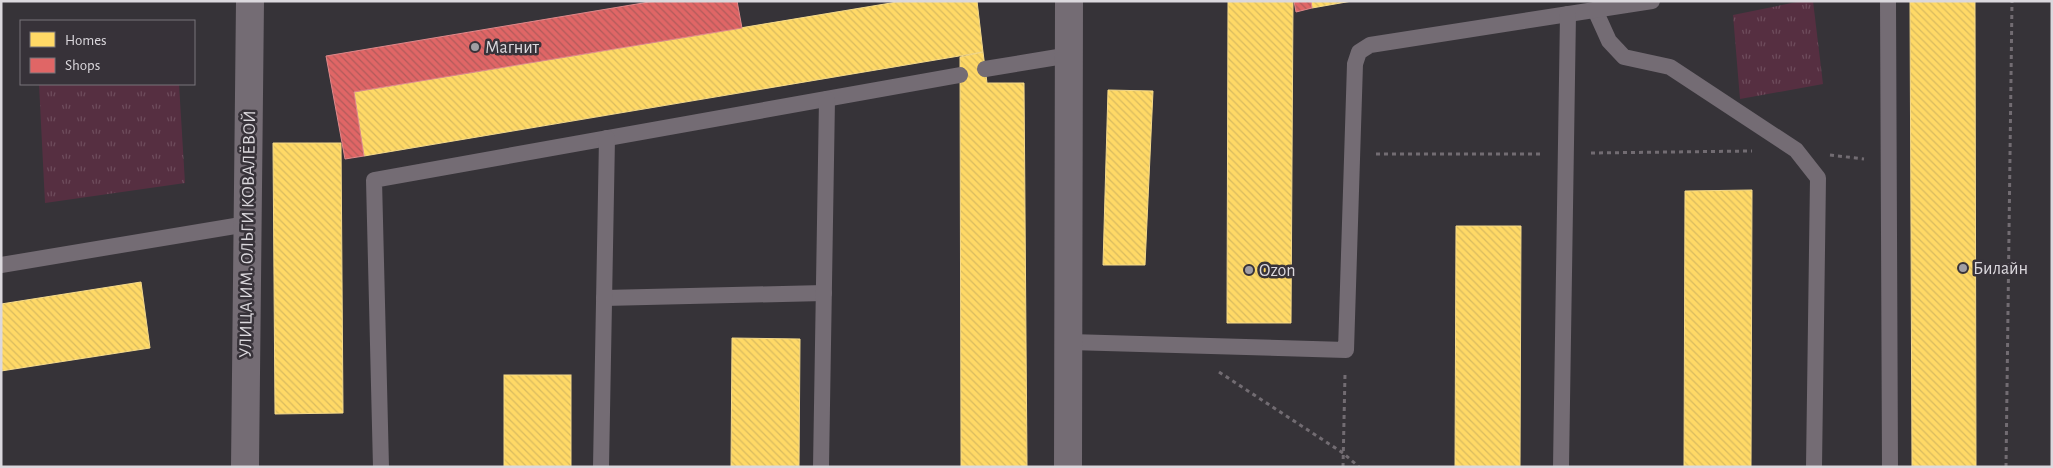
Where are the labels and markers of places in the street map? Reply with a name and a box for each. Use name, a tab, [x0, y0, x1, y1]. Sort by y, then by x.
place label: Магнит	[485, 39, 540, 57]
marker: Магнит	[469, 41, 481, 53]
place label: Билайн	[1973, 260, 2028, 278]
place label: Ozon	[1259, 262, 1296, 280]
marker: Билайн	[1957, 262, 1969, 274]
marker: Ozon	[1243, 264, 1255, 276]

